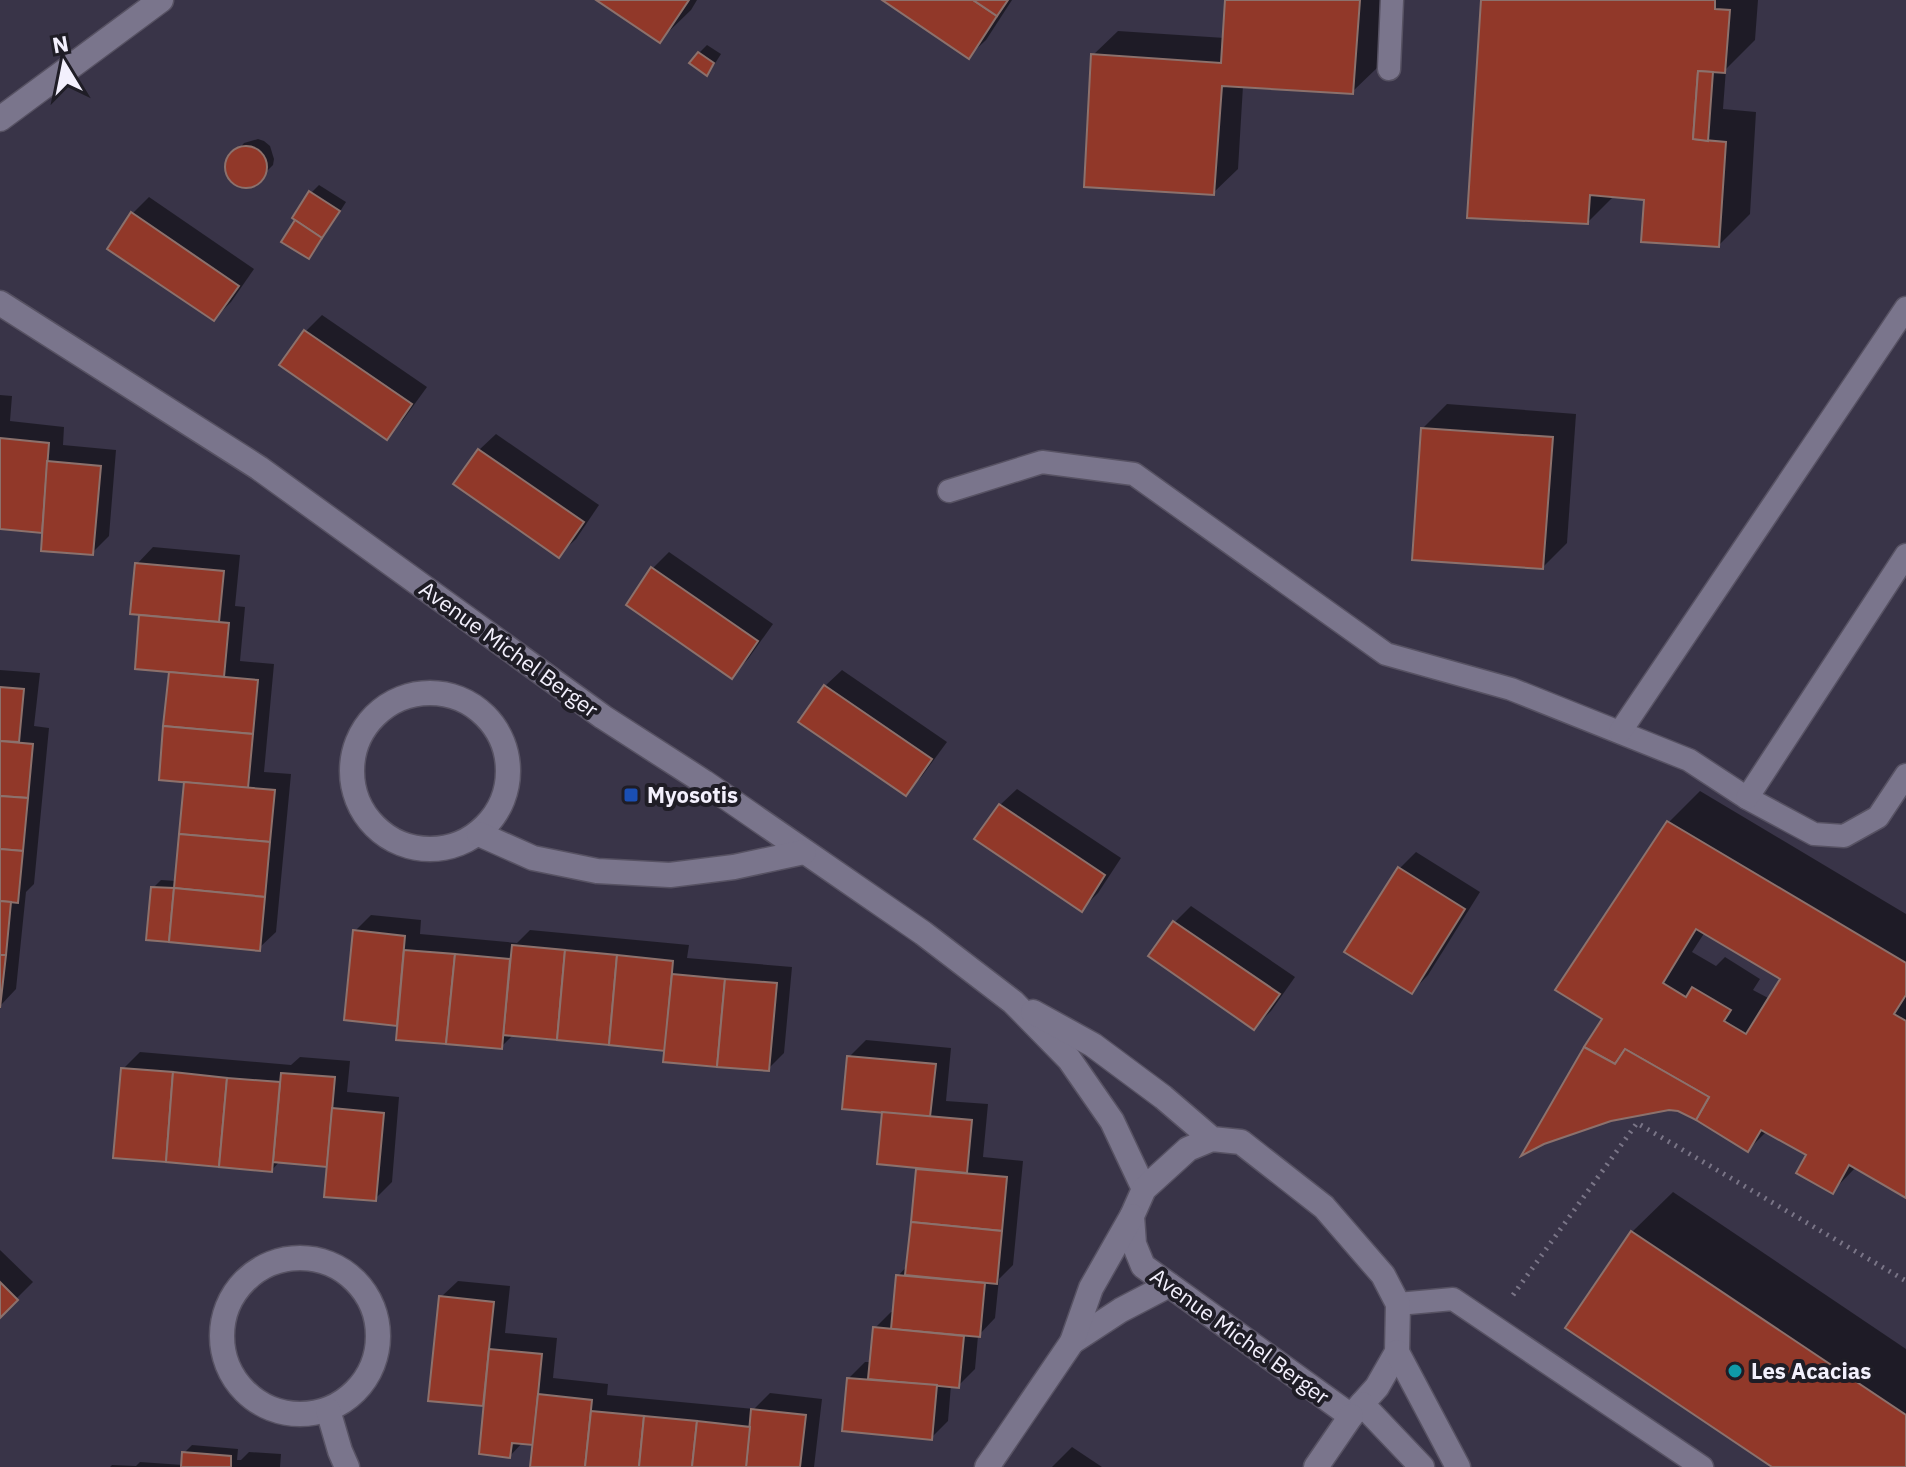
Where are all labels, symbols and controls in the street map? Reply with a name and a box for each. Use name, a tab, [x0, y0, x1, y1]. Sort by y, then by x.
north arrow	[24, 24, 104, 104]
text: N	[50, 28, 71, 59]
street label: Avenue Michel Berger	[414, 574, 605, 723]
place label: Myosotis	[647, 780, 738, 809]
marker: Myosotis	[622, 786, 640, 804]
street label: Avenue Michel Berger	[1145, 1261, 1336, 1410]
place label: Les Acacias	[1751, 1356, 1871, 1385]
marker: Les Acacias	[1726, 1362, 1744, 1380]

